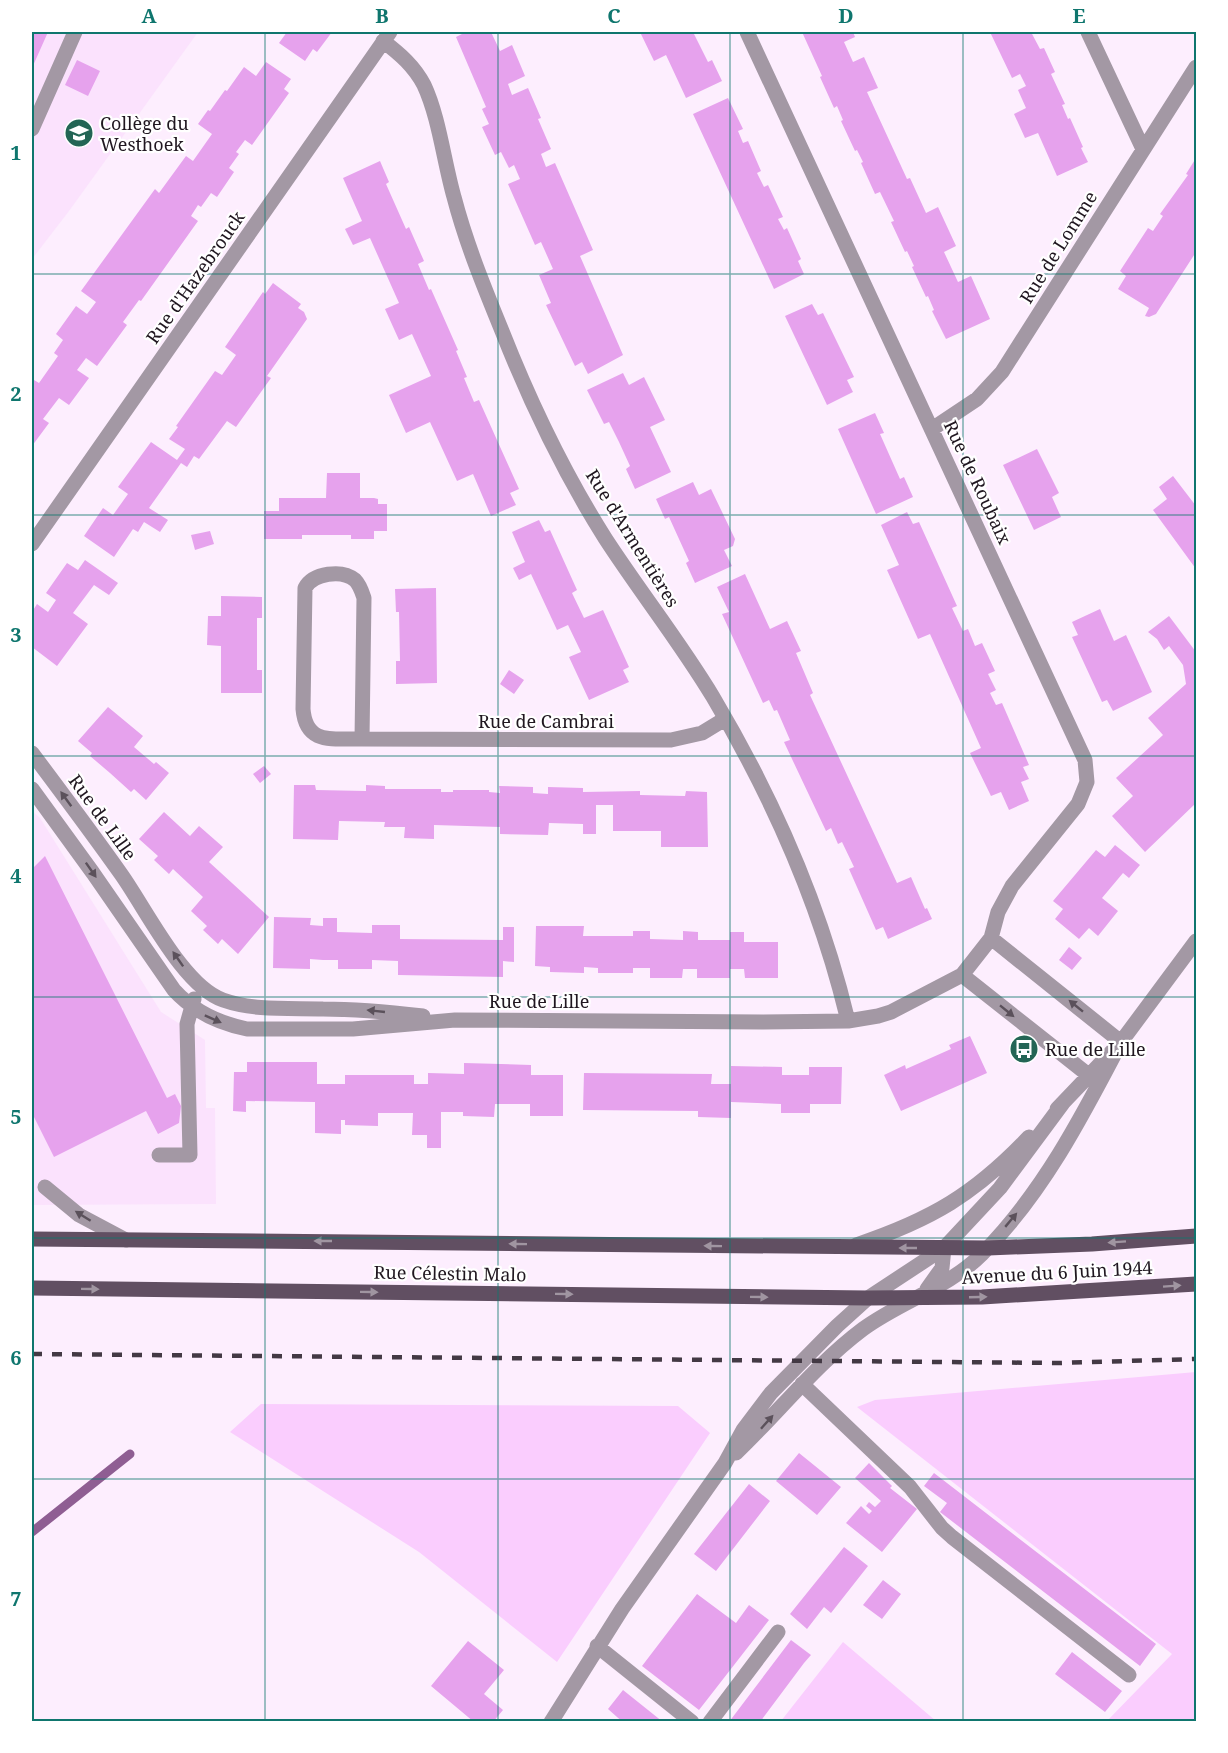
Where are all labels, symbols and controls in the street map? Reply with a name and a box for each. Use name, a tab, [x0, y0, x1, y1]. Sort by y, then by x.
text: A	[141, 2, 157, 29]
text: B	[375, 2, 389, 29]
text: C	[607, 2, 621, 29]
text: D	[838, 2, 854, 29]
text: E	[1072, 2, 1086, 29]
place label: Collège du Westhoek	[100, 111, 189, 156]
school or university icon: Collège du Westhoek	[63, 117, 95, 149]
text: 1	[10, 139, 22, 166]
street label: Rue de Lomme	[1014, 186, 1102, 308]
street label: Rue d'Hazebrouck	[140, 206, 250, 348]
text: 2	[10, 380, 22, 407]
street label: Rue de Roubaix	[939, 416, 1017, 548]
street label: Rue d'Armentières	[581, 464, 685, 612]
text: 3	[10, 621, 22, 648]
street label: Rue de Cambrai	[478, 709, 614, 733]
street label: Rue de Lille	[64, 769, 142, 865]
one-way arrow	[61, 792, 73, 807]
one-way arrow	[85, 861, 97, 877]
text: 4	[10, 862, 22, 889]
one-way arrow	[172, 952, 184, 968]
street label: Rue de Lille	[489, 989, 589, 1013]
one-way arrow	[1068, 999, 1084, 1012]
one-way arrow	[1000, 1005, 1015, 1017]
one-way arrow	[367, 1006, 386, 1016]
one-way arrow	[204, 1014, 221, 1023]
bus stop icon: Rue de Lille	[1008, 1033, 1040, 1065]
place label: Rue de Lille	[1045, 1037, 1146, 1061]
text: 5	[10, 1103, 22, 1130]
one-way arrow	[75, 1211, 91, 1222]
one-way arrow	[1004, 1213, 1017, 1228]
one-way arrow	[314, 1236, 333, 1246]
one-way arrow	[1108, 1237, 1127, 1247]
one-way arrow	[509, 1239, 528, 1249]
one-way arrow	[704, 1241, 723, 1251]
one-way arrow	[899, 1243, 918, 1253]
street label: Avenue du 6 Juin 1944	[961, 1255, 1153, 1289]
street label: Rue Célestin Malo	[373, 1260, 527, 1286]
one-way arrow	[1163, 1281, 1182, 1290]
one-way arrow	[80, 1284, 99, 1294]
one-way arrow	[359, 1287, 378, 1297]
one-way arrow	[554, 1289, 573, 1299]
one-way arrow	[749, 1292, 768, 1302]
one-way arrow	[968, 1292, 987, 1301]
text: 6	[10, 1344, 22, 1371]
one-way arrow	[760, 1414, 774, 1429]
text: 7	[10, 1585, 22, 1612]

